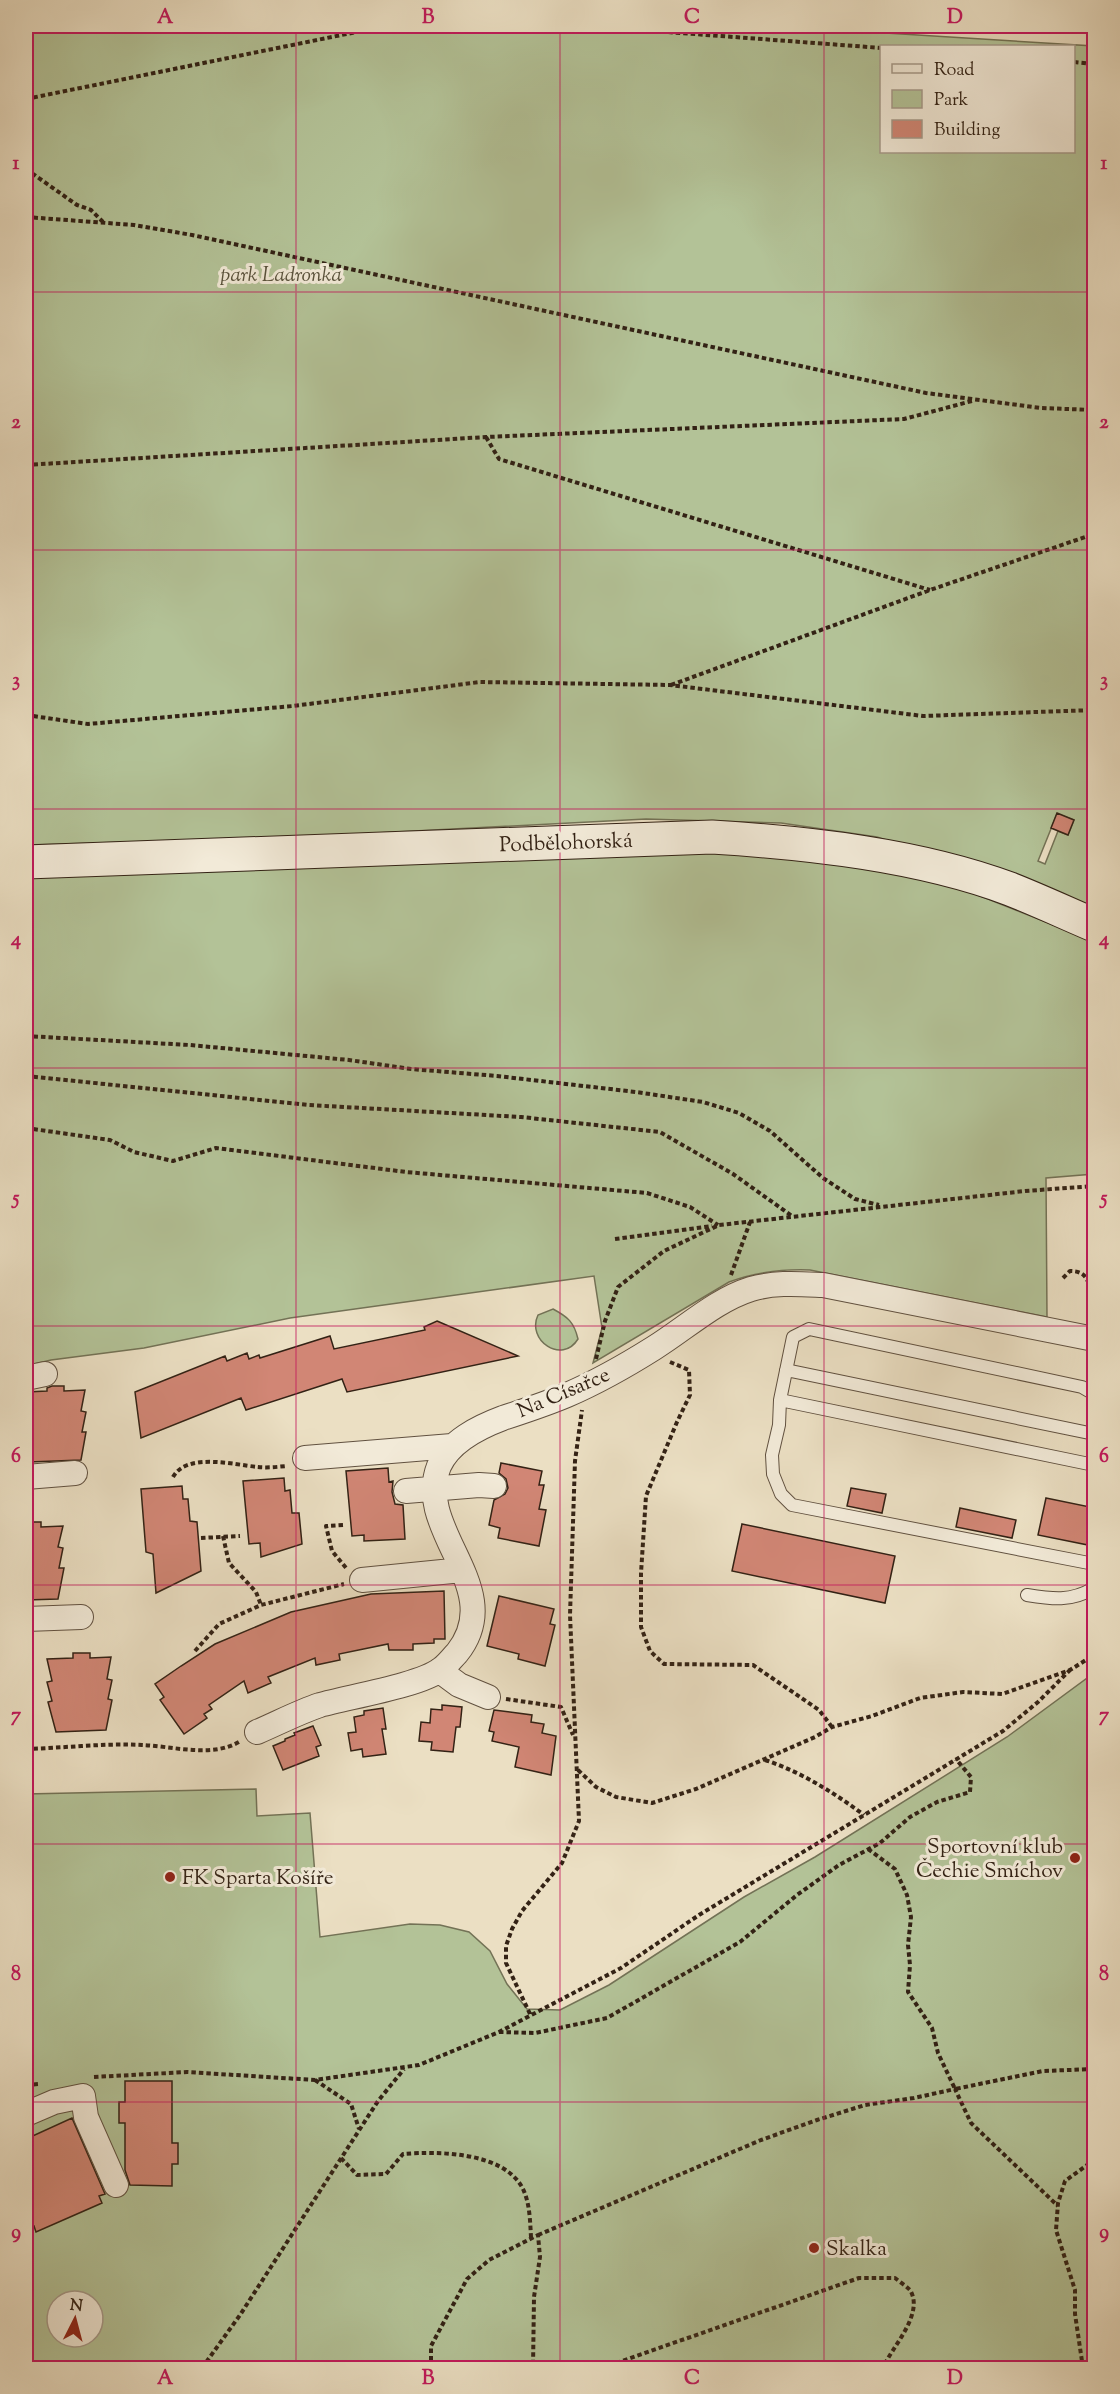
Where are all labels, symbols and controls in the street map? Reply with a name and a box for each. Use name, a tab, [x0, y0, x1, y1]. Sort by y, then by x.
text: A	[157, 4, 174, 33]
text: B	[422, 4, 435, 33]
text: C	[684, 4, 700, 33]
text: D	[947, 4, 963, 33]
legend	[880, 45, 1075, 153]
text: Road	[934, 58, 974, 84]
text: Park	[934, 88, 969, 114]
text: Building	[934, 118, 1000, 144]
text: 1	[13, 150, 20, 179]
text: 1	[1101, 150, 1108, 179]
park label: park Ladronka	[220, 261, 342, 291]
text: 2	[11, 409, 21, 438]
text: 2	[1099, 409, 1109, 438]
text: 3	[12, 667, 20, 696]
text: 3	[1100, 667, 1108, 696]
street label: Podbělohorská	[499, 827, 634, 861]
text: 4	[10, 926, 21, 955]
text: 4	[1098, 926, 1109, 955]
text: 5	[11, 1185, 20, 1214]
text: 5	[1099, 1185, 1108, 1214]
street label: Na Císařce	[513, 1361, 615, 1427]
text: 6	[11, 1443, 21, 1472]
text: 6	[1099, 1443, 1109, 1472]
text: 7	[11, 1702, 22, 1731]
text: 7	[1099, 1702, 1110, 1731]
place label: Sportovní klub Čechie Smíchov	[916, 1833, 1063, 1887]
marker: Sportovní klub Čechie Smíchov	[1068, 1851, 1082, 1865]
place label: FK Sparta Košíře	[182, 1864, 334, 1894]
marker: FK Sparta Košíře	[163, 1870, 177, 1884]
text: 8	[11, 1961, 21, 1990]
text: 8	[1099, 1961, 1109, 1990]
text: 9	[11, 2219, 21, 2248]
text: 9	[1099, 2219, 1109, 2248]
place label: Skalka	[826, 2235, 887, 2265]
marker: Skalka	[807, 2241, 821, 2255]
north arrow	[45, 2289, 105, 2349]
text: N	[69, 2294, 84, 2319]
text: A	[157, 2365, 174, 2394]
text: B	[422, 2365, 435, 2394]
text: C	[684, 2365, 700, 2394]
text: D	[947, 2365, 963, 2394]

